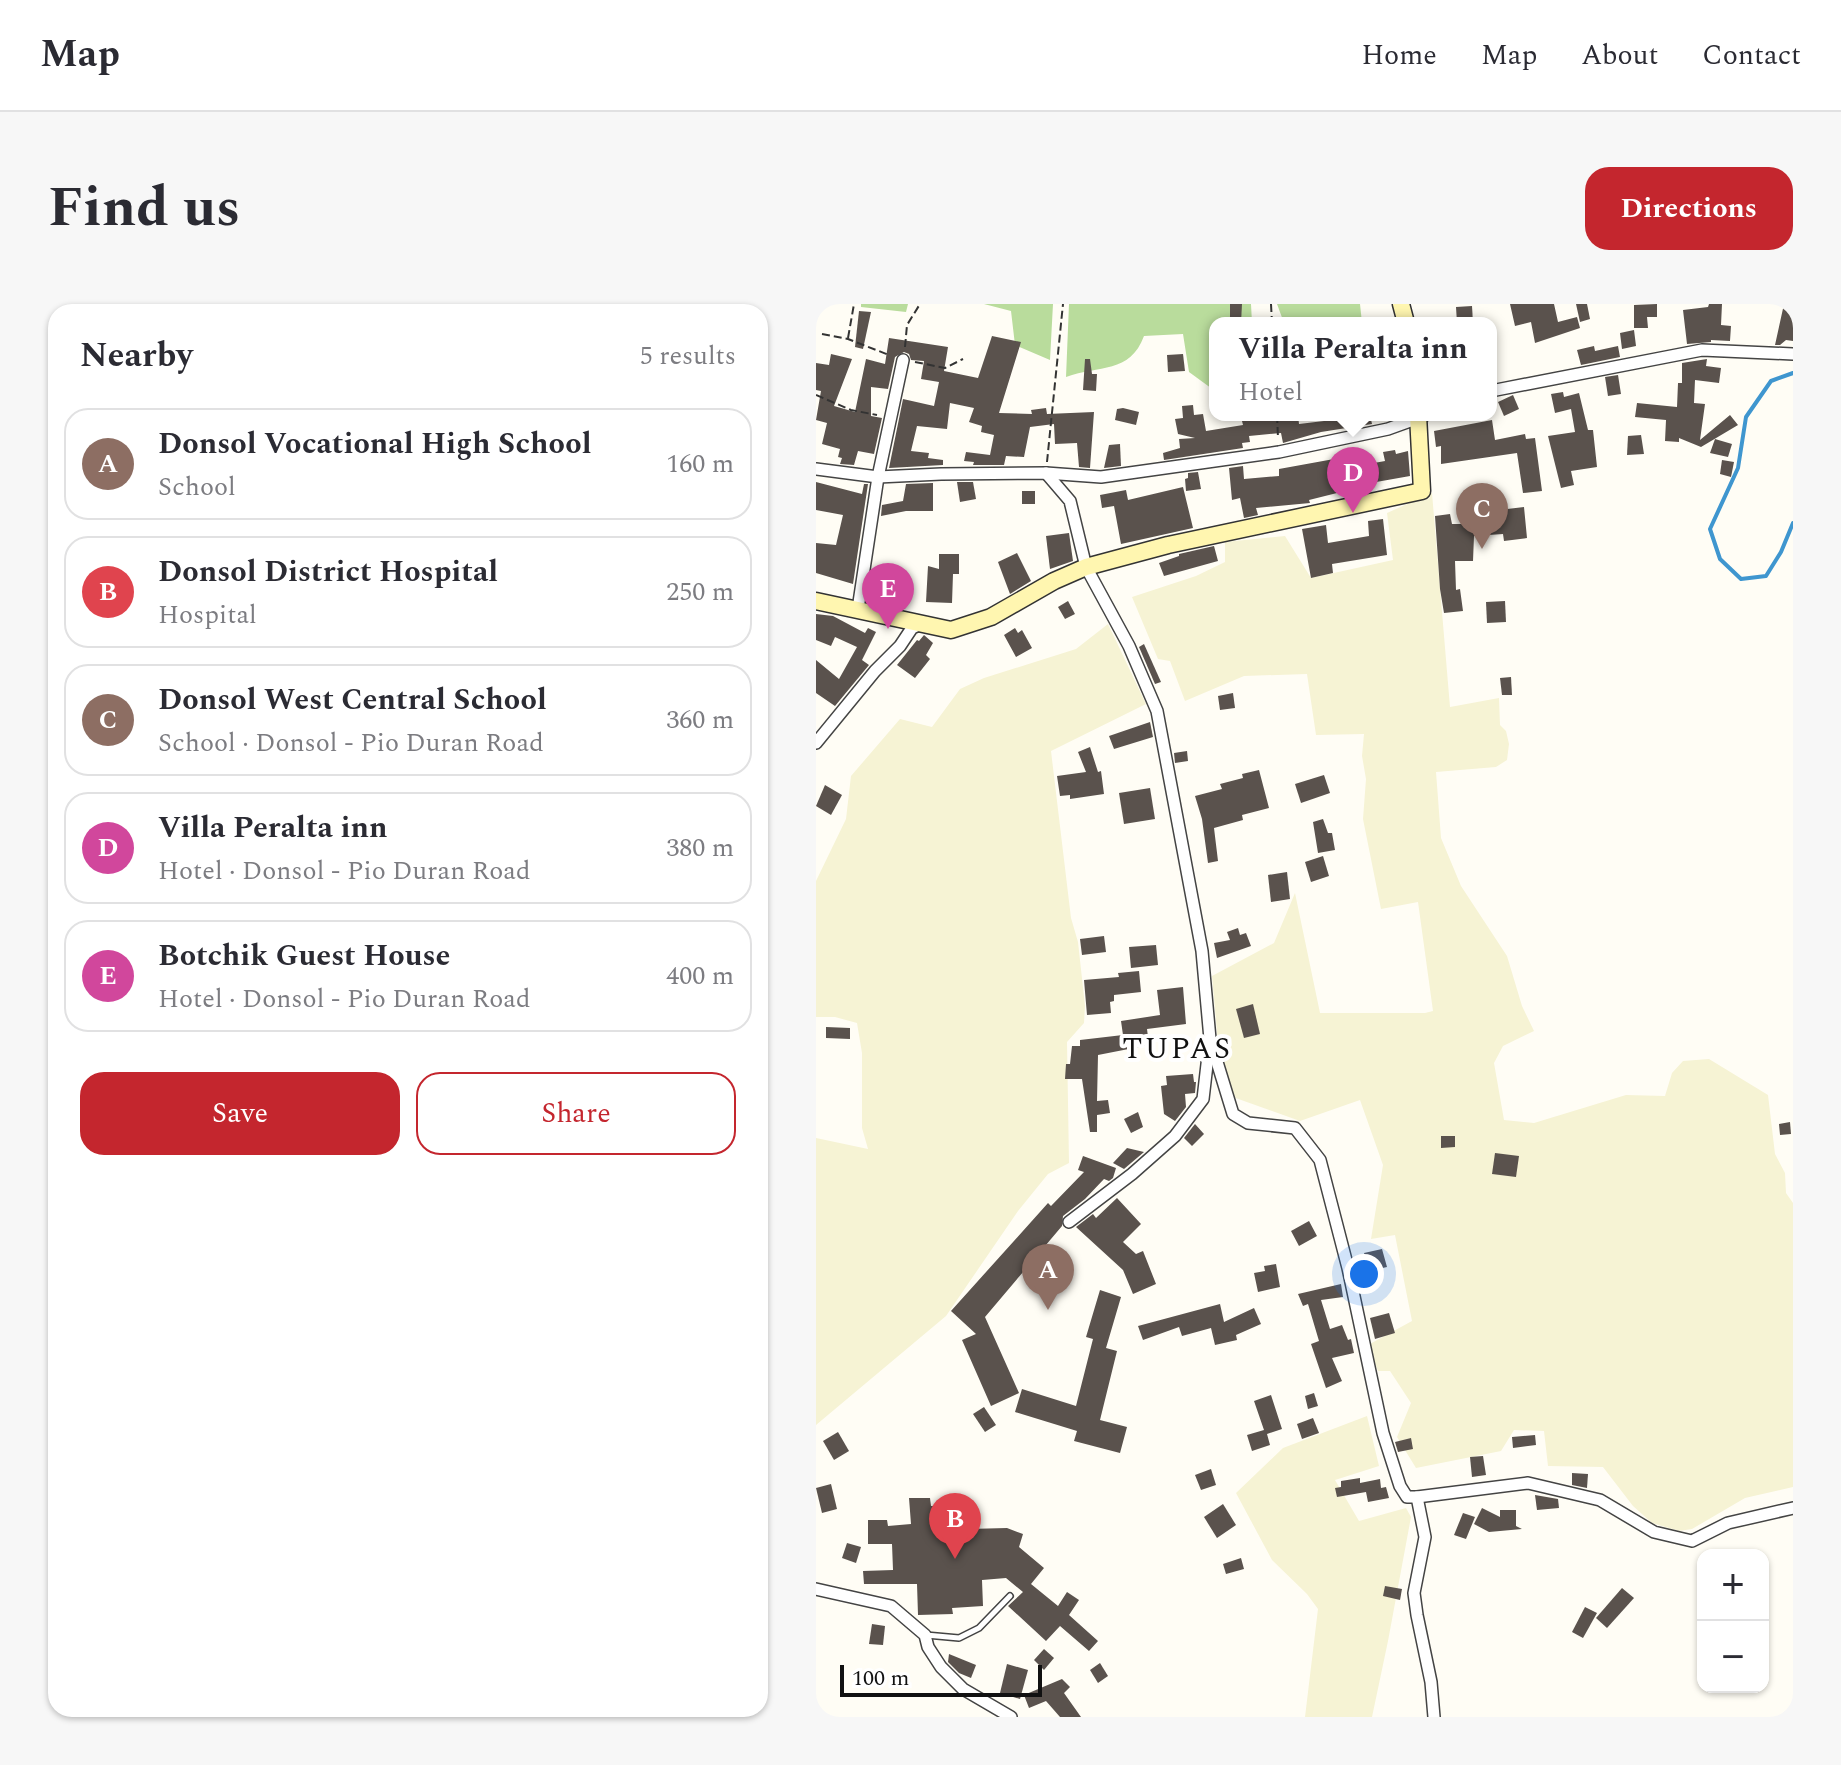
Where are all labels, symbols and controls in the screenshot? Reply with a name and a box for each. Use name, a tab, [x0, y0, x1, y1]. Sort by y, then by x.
text: Map	[40, 26, 120, 84]
text: Home	[1361, 34, 1437, 77]
text: Map	[1481, 34, 1537, 77]
text: About	[1581, 34, 1658, 77]
text: Contact	[1702, 34, 1801, 77]
text: Find us	[48, 166, 241, 251]
button: Directions	[1585, 167, 1793, 250]
popup	[1209, 317, 1497, 421]
text: Villa Peralta inn	[1238, 326, 1468, 372]
text: Nearby	[80, 330, 193, 382]
text: 5 results	[640, 336, 736, 376]
text: Hotel	[1238, 372, 1303, 412]
text: Donsol Vocational High School	[158, 421, 592, 467]
text: A	[98, 444, 118, 484]
text: 160 m	[666, 444, 734, 484]
pin: D	[1327, 447, 1379, 513]
text: School	[158, 467, 236, 507]
pin: C	[1456, 483, 1508, 549]
text: Donsol District Hospital	[158, 549, 498, 595]
pin: E	[862, 563, 914, 629]
text: B	[99, 572, 117, 612]
text: 250 m	[666, 572, 734, 612]
text: Hospital	[158, 595, 257, 635]
text: Donsol West Central School	[158, 677, 547, 723]
text: C	[99, 700, 117, 740]
text: 360 m	[666, 700, 734, 740]
text: School · Donsol - Pio Duran Road	[158, 723, 544, 763]
text: Villa Peralta inn	[158, 805, 388, 851]
text: D	[98, 828, 118, 868]
text: 380 m	[666, 828, 734, 868]
text: Hotel · Donsol - Pio Duran Road	[158, 851, 531, 891]
text: Botchik Guest House	[158, 933, 450, 979]
text: E	[99, 956, 117, 996]
text: 400 m	[666, 956, 734, 996]
text: Hotel · Donsol - Pio Duran Road	[158, 979, 531, 1019]
district label: TUPAS	[1122, 1026, 1232, 1072]
button: Save	[80, 1072, 400, 1155]
button: Share	[416, 1072, 736, 1155]
pin: A	[1022, 1244, 1074, 1310]
your location	[1344, 1254, 1384, 1294]
pin: B	[929, 1493, 981, 1559]
map controls	[1697, 1549, 1769, 1693]
button: +	[1697, 1549, 1769, 1621]
button: −	[1697, 1621, 1769, 1693]
scale bar	[840, 1661, 1042, 1697]
text: 100 m	[852, 1662, 909, 1695]

